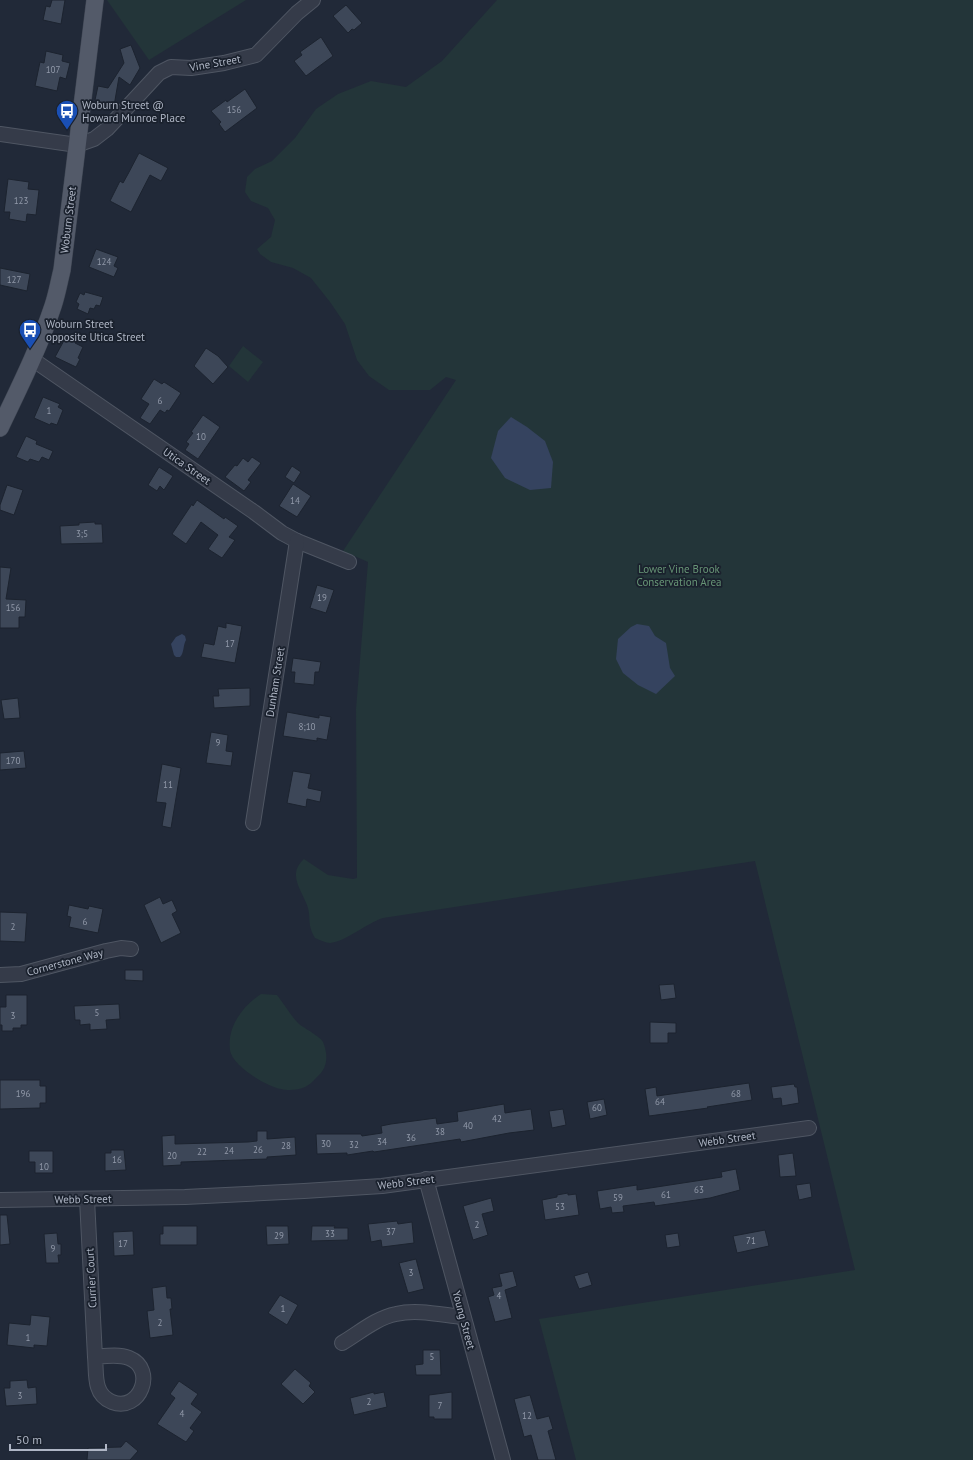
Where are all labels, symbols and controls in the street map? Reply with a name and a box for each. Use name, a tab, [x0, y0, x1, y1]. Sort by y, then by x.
street label: Vine Street	[187, 52, 242, 75]
house number: 107	[46, 64, 60, 75]
bus stop icon: Woburn Street @ Howard Munroe Place	[54, 98, 80, 131]
place label: Woburn Street @ Howard Munroe Place	[82, 98, 186, 125]
house number: 156	[227, 104, 241, 115]
street label: Woburn Street	[57, 186, 79, 254]
house number: 123	[14, 195, 28, 206]
house number: 124	[97, 256, 111, 267]
house number: 127	[7, 274, 21, 285]
bus stop icon: Woburn Street opposite Utica Street	[17, 317, 43, 350]
place label: Woburn Street opposite Utica Street	[46, 317, 145, 344]
house number: 6	[158, 395, 163, 406]
house number: 1	[47, 405, 52, 416]
house number: 10	[196, 431, 206, 442]
street label: Utica Street	[160, 444, 214, 488]
house number: 14	[290, 495, 300, 506]
house number: 3;5	[76, 528, 88, 539]
park label: Lower Vine Brook Conservation Area	[637, 562, 721, 589]
house number: 19	[317, 592, 327, 603]
house number: 156	[6, 602, 20, 613]
house number: 17	[225, 638, 235, 649]
street label: Dunham Street	[263, 646, 287, 718]
house number: 8;10	[298, 721, 316, 732]
house number: 9	[216, 737, 221, 748]
house number: 170	[6, 755, 20, 766]
house number: 11	[163, 779, 173, 790]
house number: 6	[83, 916, 88, 927]
house number: 2	[11, 921, 16, 932]
street label: Cornerstone Way	[25, 945, 106, 979]
house number: 5	[95, 1007, 100, 1018]
house number: 3	[11, 1010, 16, 1021]
house number: 196	[16, 1088, 30, 1099]
house number: 68	[731, 1088, 741, 1099]
house number: 64	[655, 1096, 665, 1107]
house number: 60	[592, 1102, 602, 1113]
house number: 42	[492, 1113, 502, 1124]
house number: 40	[463, 1120, 473, 1131]
house number: 38	[435, 1126, 445, 1137]
street label: Webb Street	[698, 1128, 757, 1150]
house number: 36	[406, 1132, 416, 1143]
house number: 34	[377, 1136, 387, 1147]
house number: 30	[321, 1138, 331, 1149]
house number: 32	[349, 1139, 359, 1150]
house number: 28	[281, 1140, 291, 1151]
house number: 26	[253, 1144, 263, 1155]
house number: 24	[224, 1145, 234, 1156]
house number: 22	[197, 1146, 207, 1157]
house number: 20	[167, 1150, 177, 1161]
house number: 16	[112, 1154, 122, 1165]
house number: 10	[39, 1161, 49, 1172]
street label: Webb Street	[377, 1172, 435, 1192]
house number: 63	[694, 1184, 704, 1195]
house number: 61	[661, 1189, 671, 1200]
street label: Webb Street	[54, 1191, 112, 1206]
house number: 59	[613, 1192, 623, 1203]
house number: 53	[555, 1201, 565, 1212]
house number: 2	[475, 1219, 480, 1230]
house number: 37	[386, 1226, 396, 1237]
house number: 33	[325, 1228, 335, 1239]
house number: 29	[274, 1230, 284, 1241]
house number: 71	[746, 1235, 756, 1246]
house number: 17	[118, 1238, 128, 1249]
house number: 9	[51, 1243, 56, 1254]
street label: Currier Court	[82, 1247, 100, 1308]
house number: 3	[409, 1267, 414, 1278]
street label: Young Street	[449, 1289, 479, 1351]
house number: 4	[497, 1290, 502, 1301]
house number: 1	[281, 1303, 286, 1314]
house number: 2	[158, 1317, 163, 1328]
house number: 1	[26, 1332, 31, 1343]
house number: 5	[430, 1351, 435, 1362]
house number: 3	[18, 1390, 23, 1401]
house number: 2	[367, 1396, 372, 1407]
house number: 7	[438, 1400, 443, 1411]
house number: 4	[180, 1408, 185, 1419]
house number: 12	[522, 1410, 532, 1421]
scale bar	[10, 1426, 106, 1452]
text: 50 m	[16, 1432, 42, 1447]

